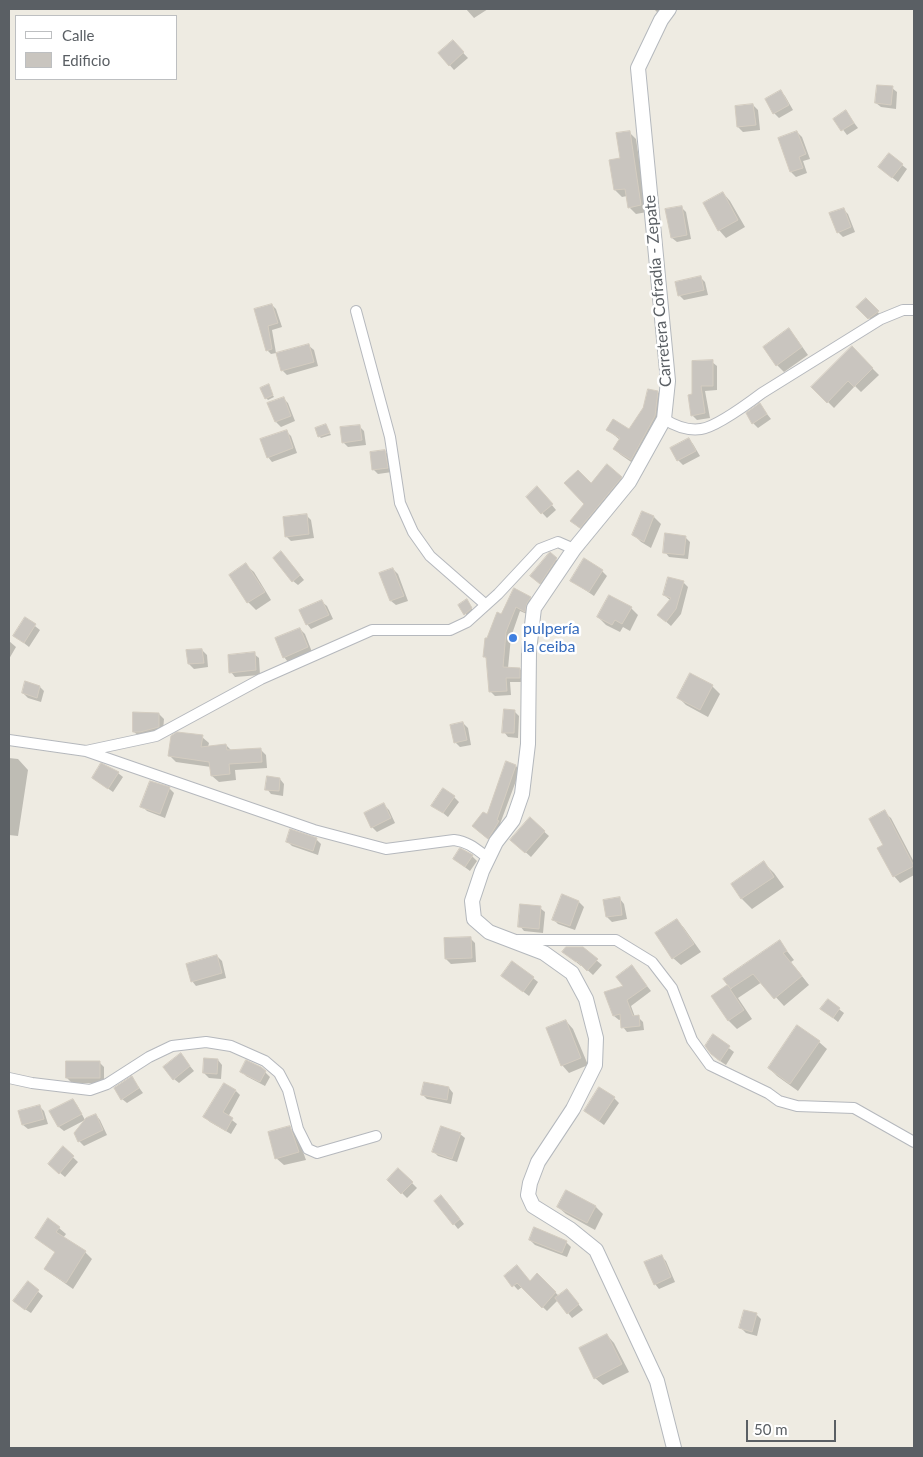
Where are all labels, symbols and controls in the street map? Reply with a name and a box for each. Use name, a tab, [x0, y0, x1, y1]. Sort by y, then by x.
legend	[15, 15, 178, 80]
text: Calle	[62, 26, 94, 44]
text: Edificio	[62, 51, 110, 69]
street label: Carretera Cofradía - Zepate	[640, 194, 676, 388]
place label: pulpería la ceiba	[523, 619, 580, 657]
marker: pulpería la ceiba	[507, 632, 519, 644]
scale bar	[748, 1410, 838, 1442]
text: 50 m	[754, 1420, 788, 1438]

